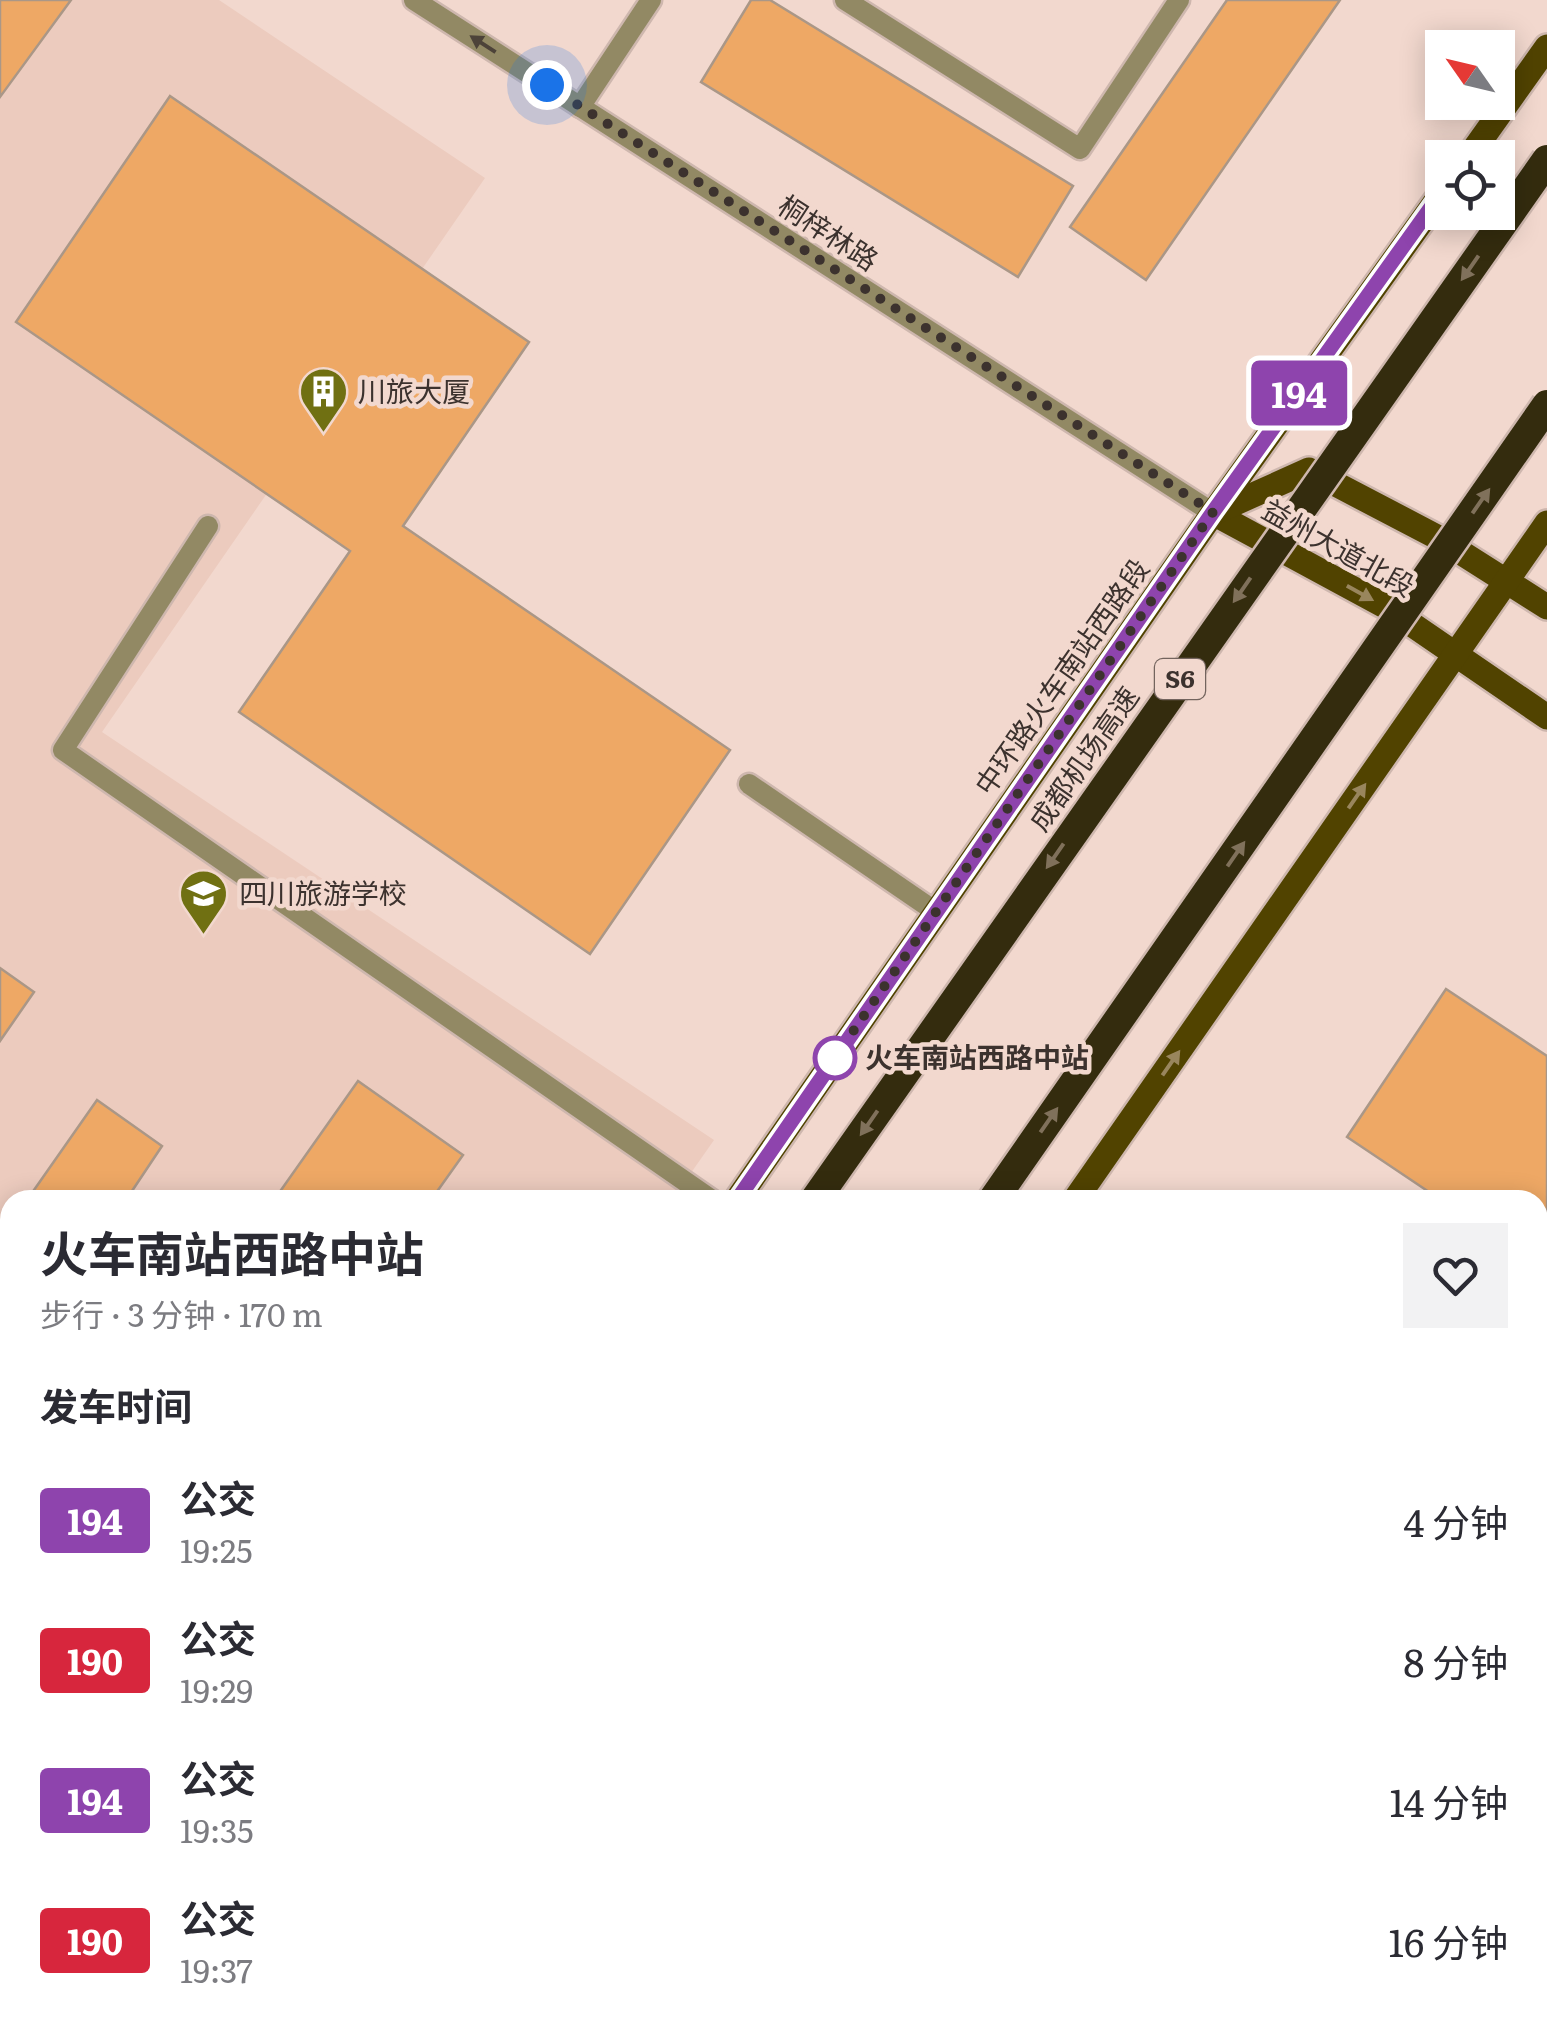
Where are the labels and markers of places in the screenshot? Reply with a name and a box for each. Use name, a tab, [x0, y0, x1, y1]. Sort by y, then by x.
building icon: 川旅大厦	[297, 366, 349, 434]
place label: 川旅大厦	[358, 369, 470, 411]
school or university icon: 四川旅游学校	[178, 868, 230, 936]
place label: 四川旅游学校	[239, 871, 407, 913]
place label: 火车南站西路中站	[865, 1035, 1089, 1077]
marker: 火车南站西路中站	[814, 1037, 856, 1079]

